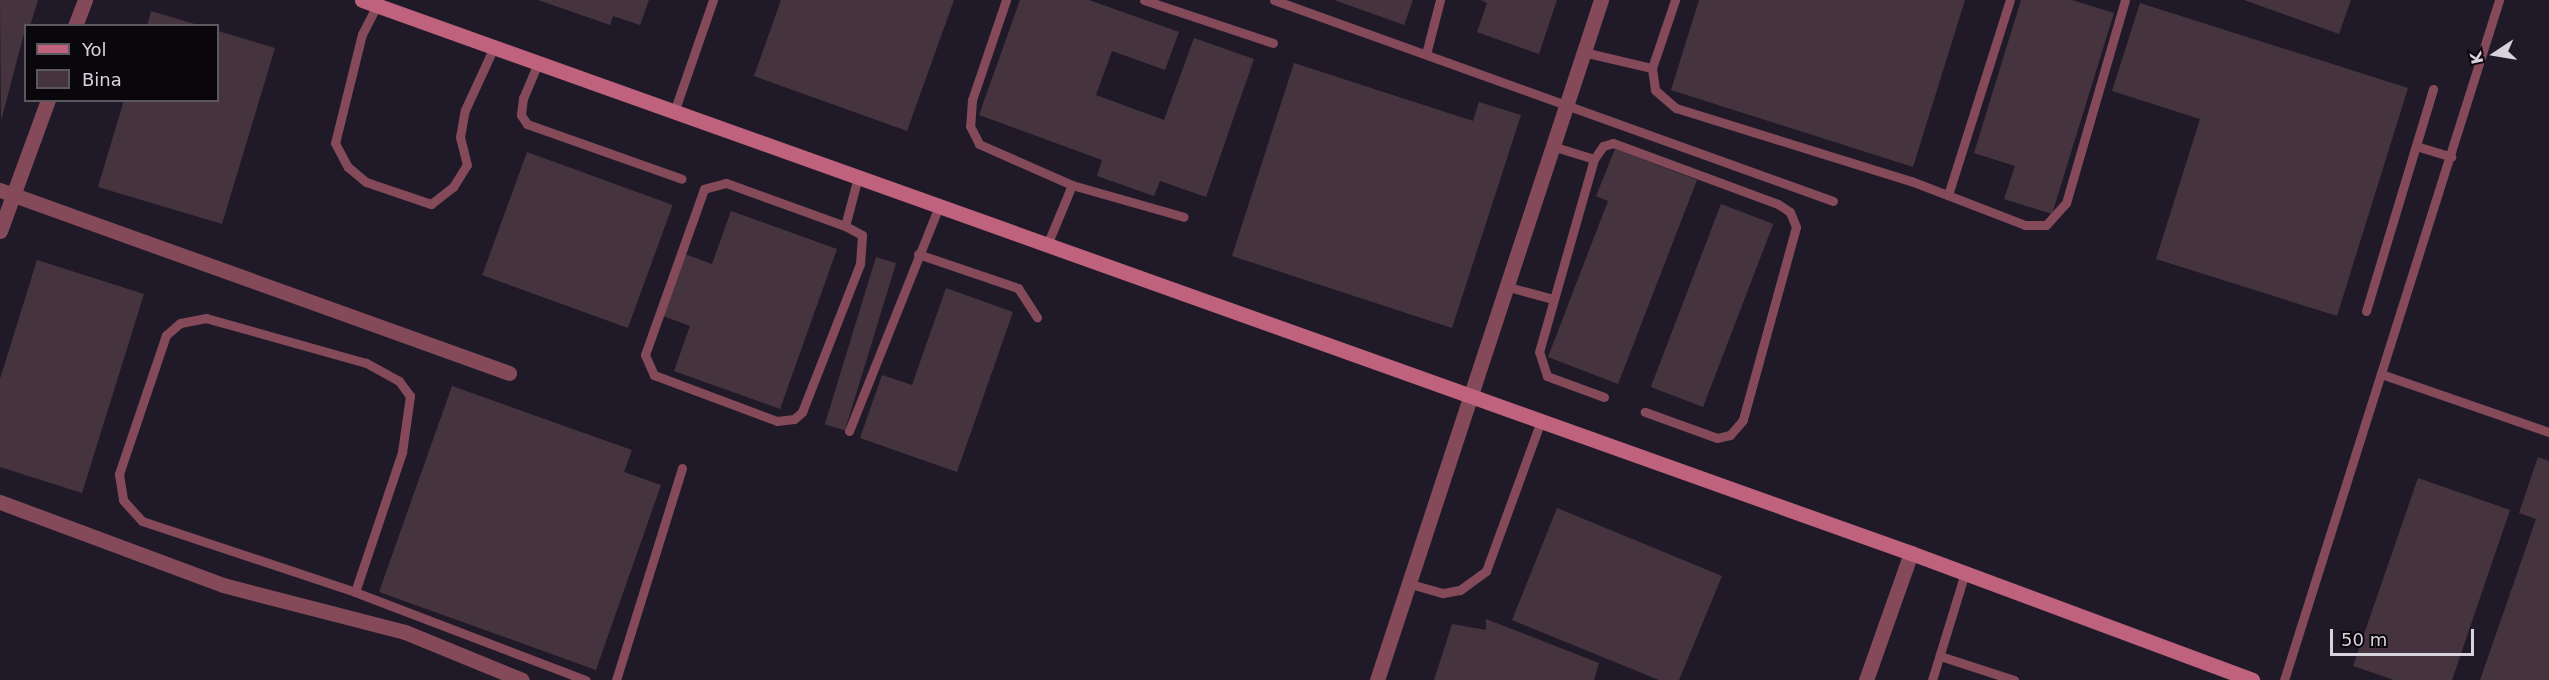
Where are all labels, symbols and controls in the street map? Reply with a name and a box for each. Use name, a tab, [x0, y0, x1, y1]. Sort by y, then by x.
legend	[24, 24, 219, 102]
north arrow	[2465, 24, 2525, 84]
text: Yol	[82, 39, 107, 60]
text: K	[2466, 50, 2487, 66]
text: Bina	[82, 69, 122, 90]
scale bar	[2333, 617, 2477, 655]
text: 50 m	[2341, 629, 2387, 650]

